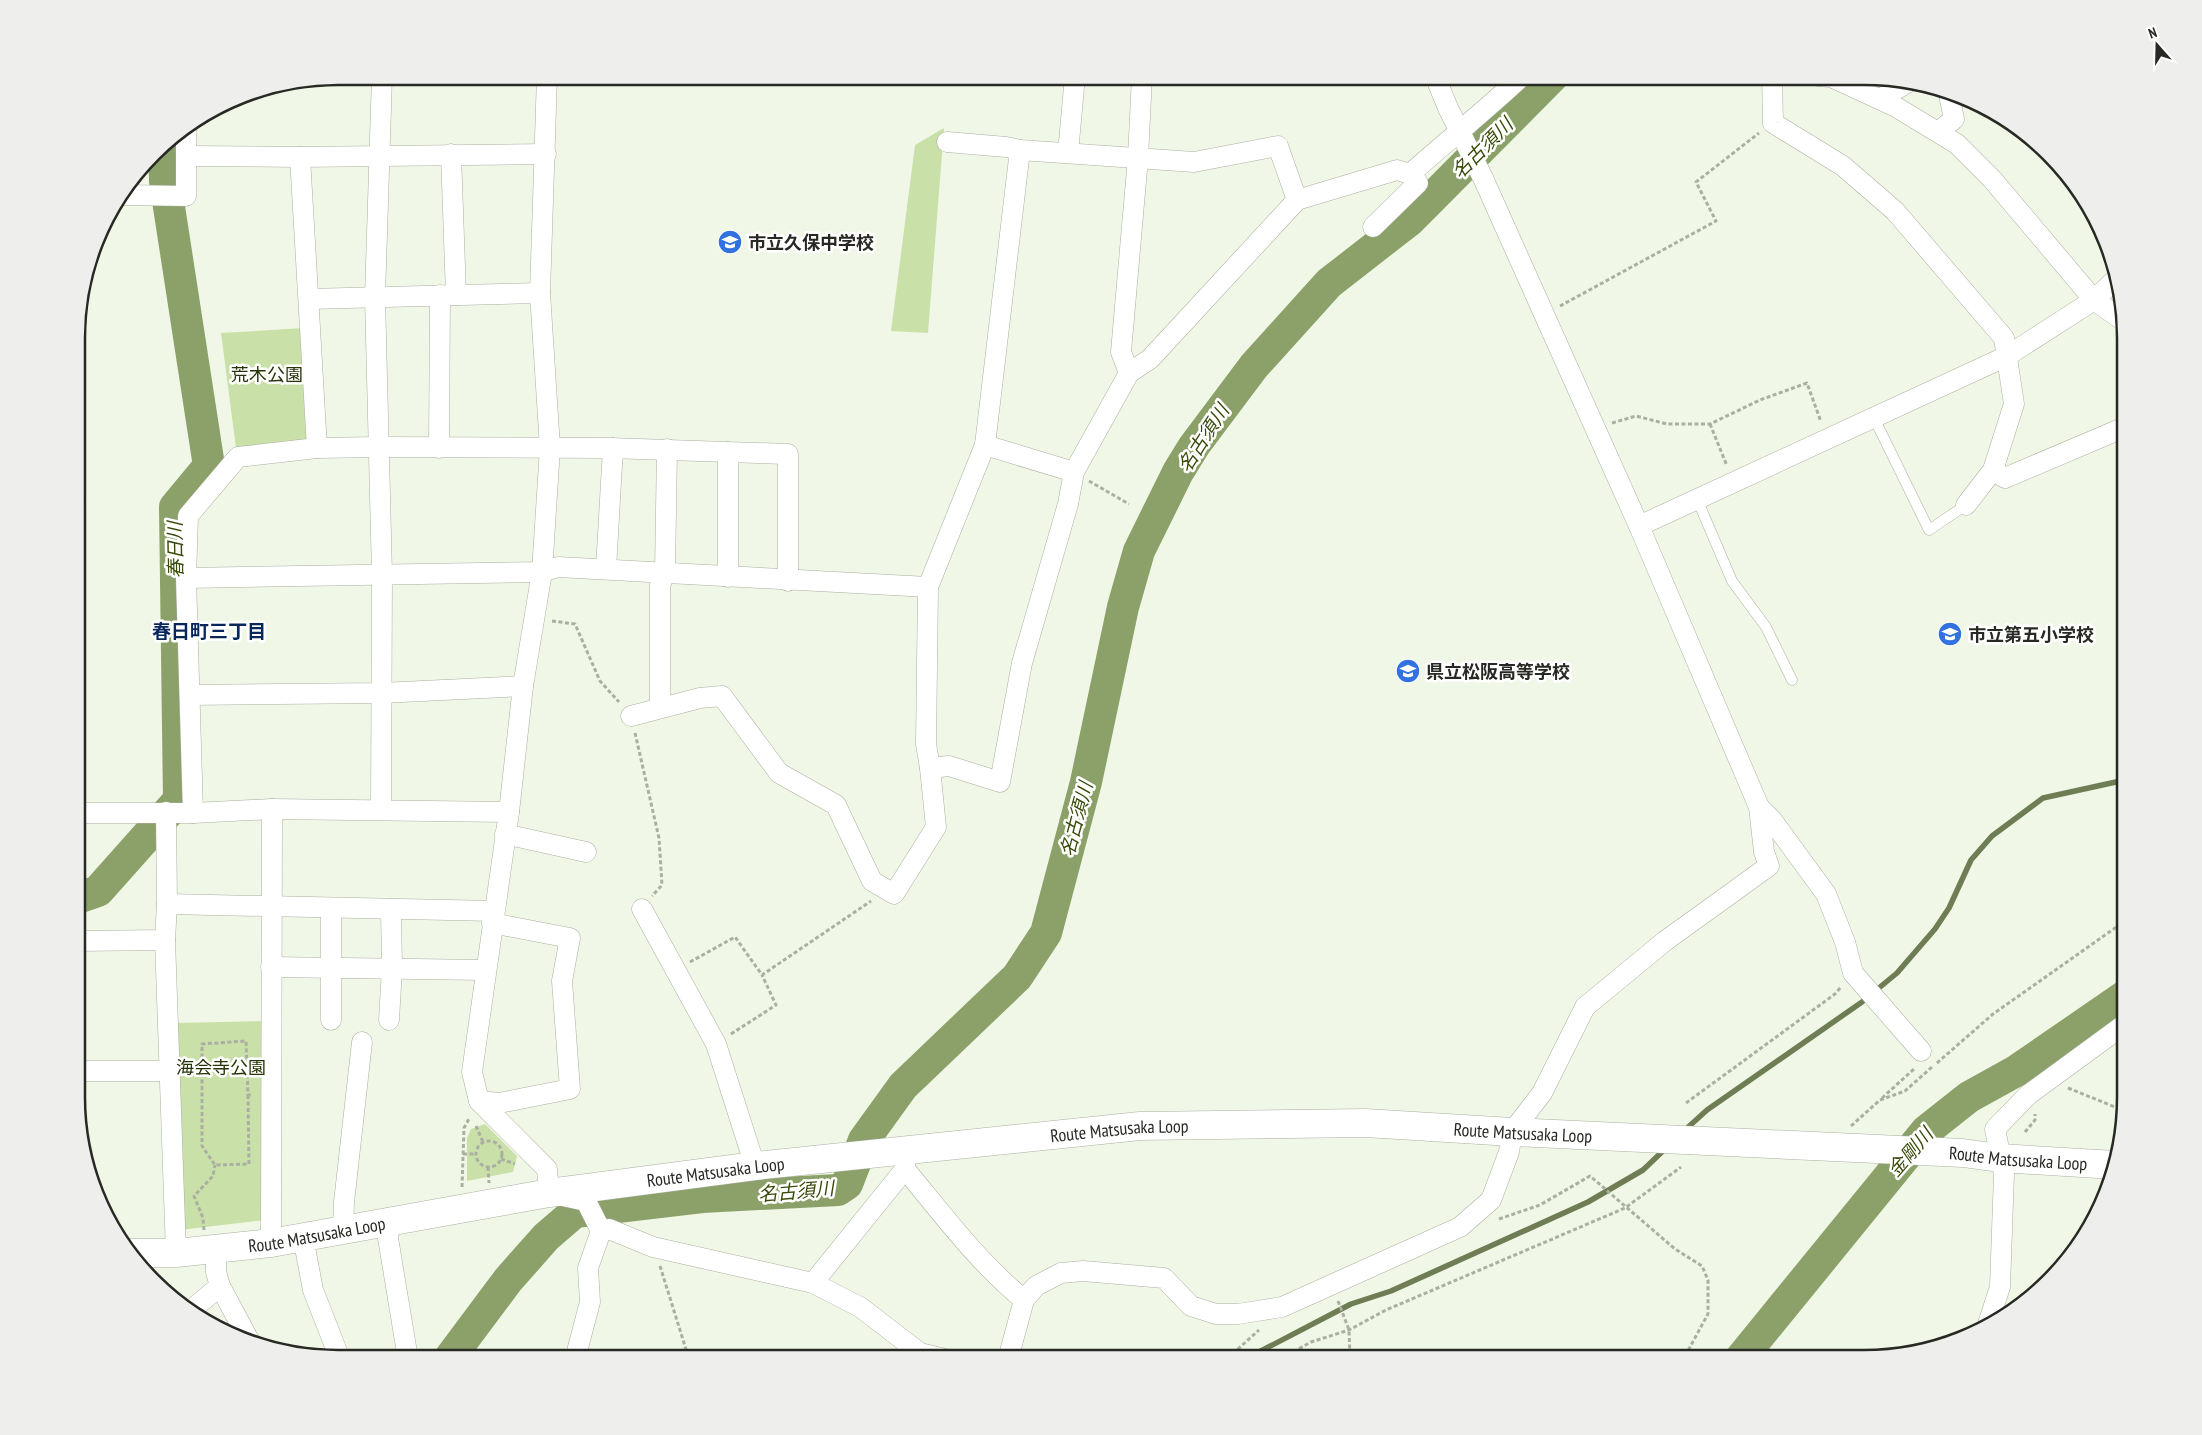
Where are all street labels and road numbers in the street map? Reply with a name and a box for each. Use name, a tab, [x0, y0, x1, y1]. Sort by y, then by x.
street label: Route Matsusaka Loop	[1049, 1114, 1189, 1147]
street label: Route Matsusaka Loop	[1453, 1117, 1593, 1147]
street label: Route Matsusaka Loop	[1949, 1141, 2088, 1175]
street label: Route Matsusaka Loop	[645, 1151, 786, 1192]
street label: Route Matsusaka Loop	[247, 1211, 387, 1257]

